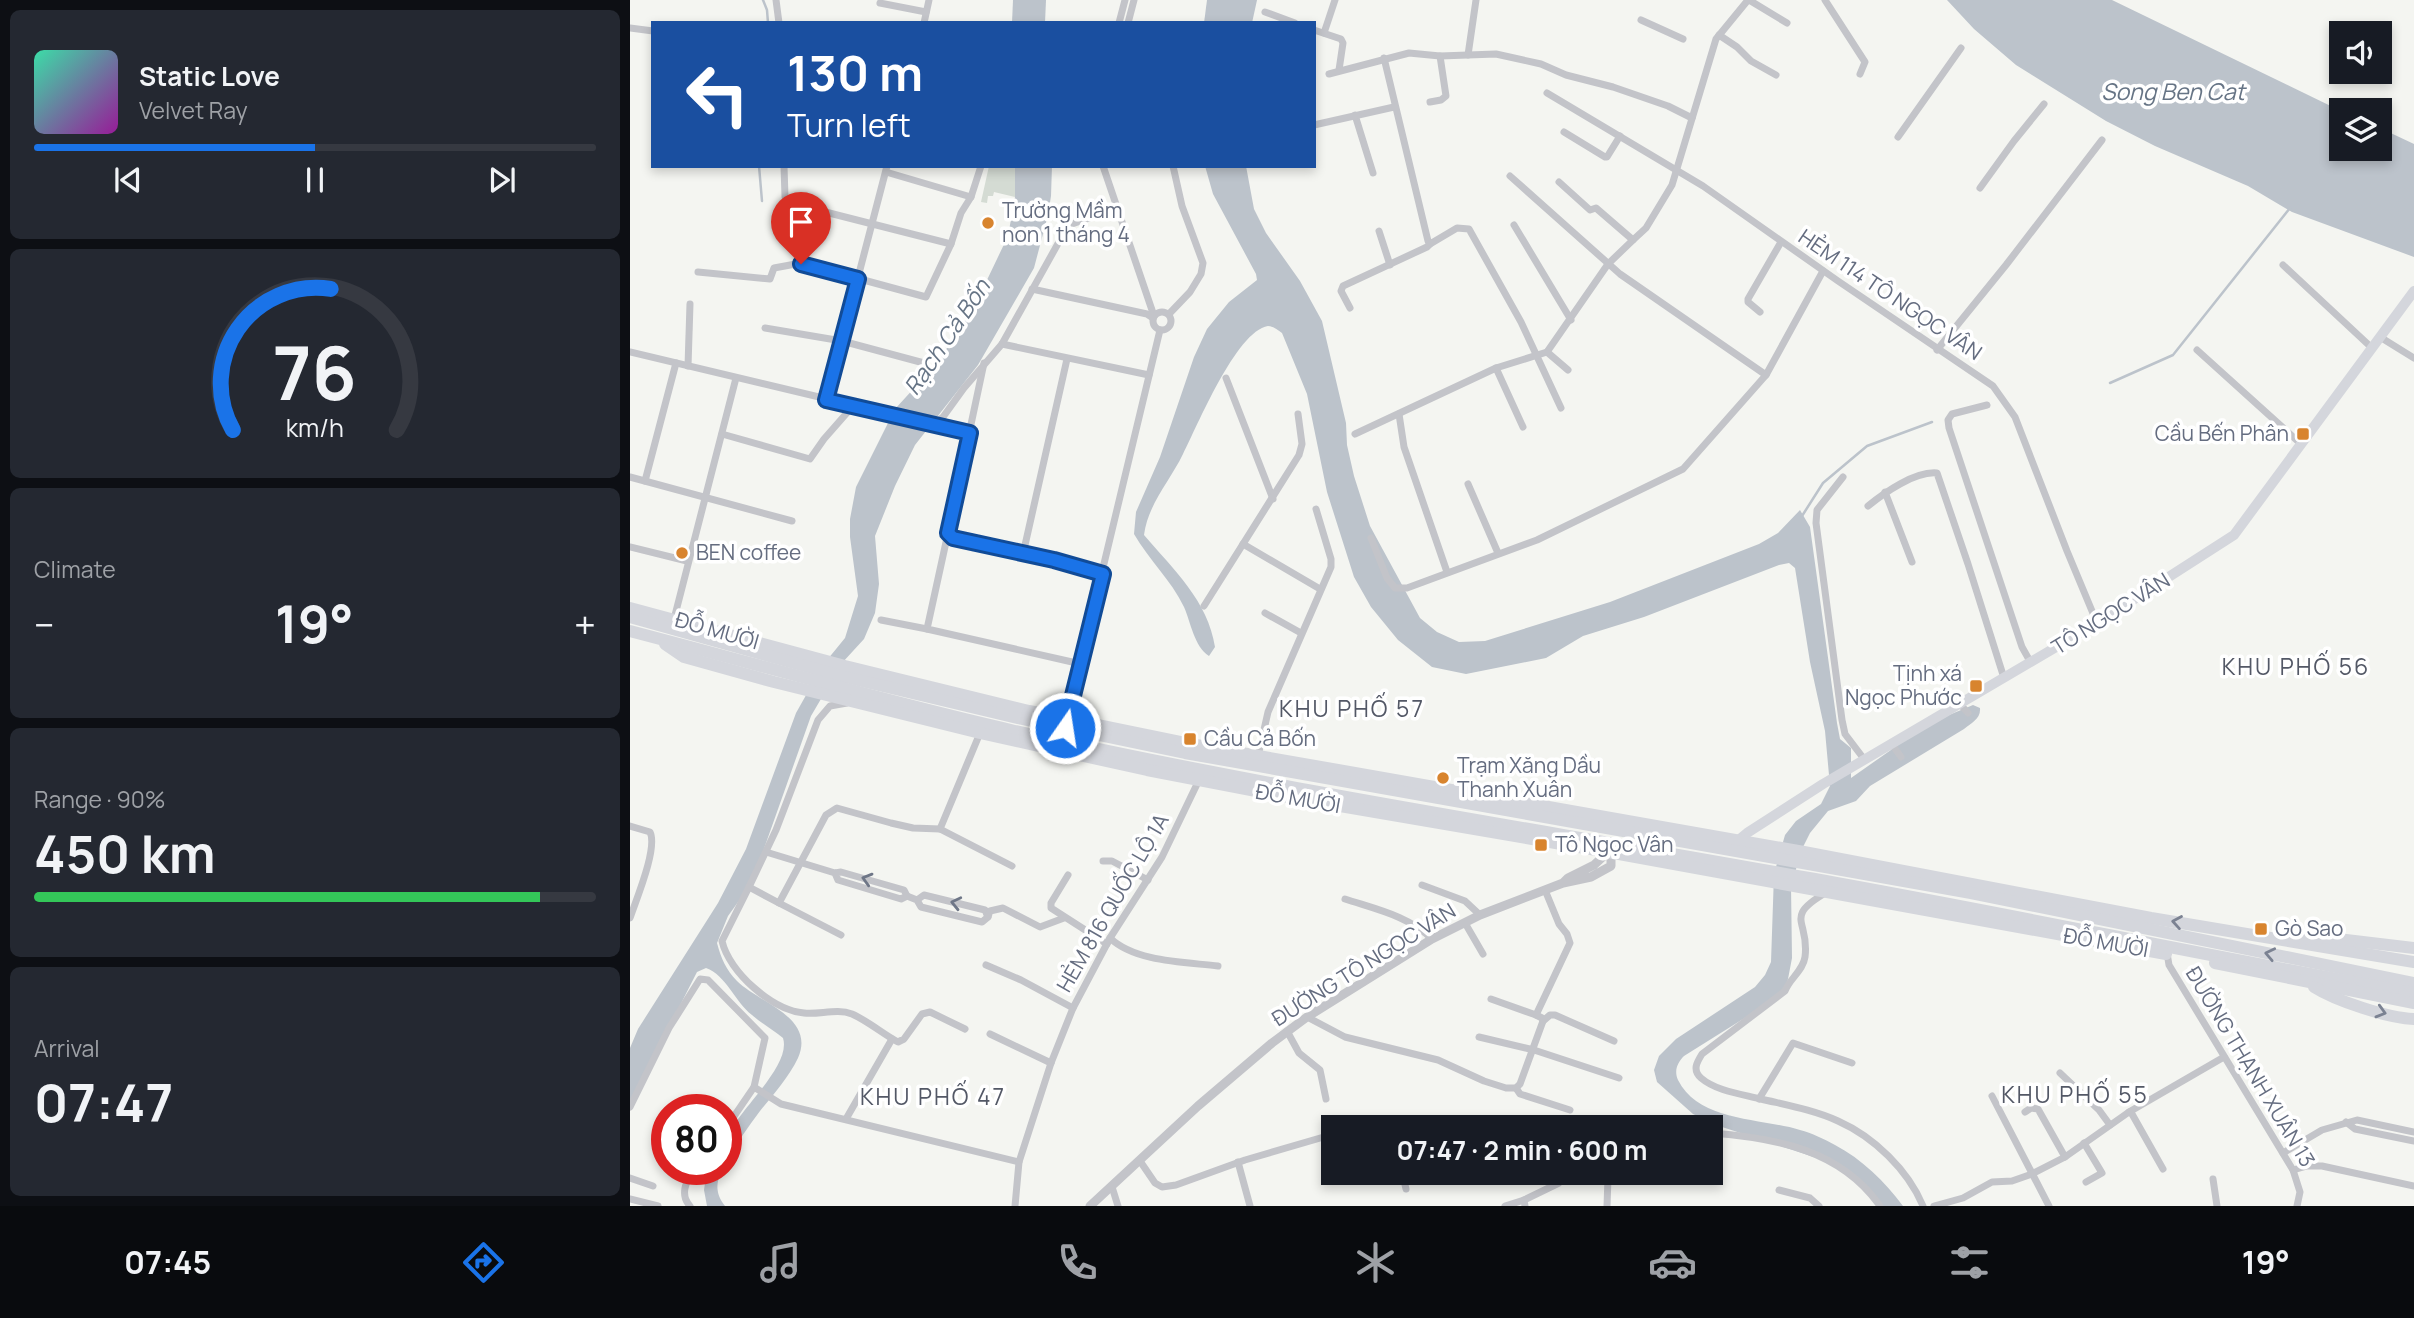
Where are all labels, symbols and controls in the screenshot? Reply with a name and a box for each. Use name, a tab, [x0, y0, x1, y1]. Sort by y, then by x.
map controls	[2329, 21, 2392, 161]
button: sound	[2329, 21, 2392, 84]
text: 130 m	[787, 39, 923, 106]
icon: left	[672, 49, 763, 140]
text: Static Love	[139, 58, 280, 94]
water label: Song Ben Cat	[2101, 75, 2248, 107]
text: Velvet Ray	[139, 94, 248, 126]
button: layers	[2329, 98, 2392, 161]
text: Turn left	[787, 103, 911, 147]
icon: previous	[109, 161, 147, 199]
icon: pause	[296, 161, 334, 199]
icon: next	[483, 161, 521, 199]
pin	[771, 192, 831, 264]
place label: Trường Mầm non 1 tháng 4	[1002, 196, 1130, 248]
icon: arrive	[782, 203, 820, 241]
marker: Trường Mầm non 1 tháng 4	[980, 215, 996, 231]
street label: HẺM 114 TÔ NGỌC VÂN	[1793, 222, 1988, 366]
water label: Rạch Cả Bốn	[896, 271, 998, 401]
text: 76	[273, 322, 357, 422]
text: km/h	[286, 410, 344, 445]
place label: Cầu Bến Phân	[2155, 419, 2289, 447]
marker: Cầu Bến Phân	[2295, 426, 2311, 442]
place label: BEN coffee	[696, 538, 801, 566]
marker: BEN coffee	[674, 545, 690, 561]
text: Climate	[34, 553, 116, 585]
street label: TÔ NGỌC VÂN	[2046, 566, 2175, 661]
text: 19°	[275, 588, 354, 659]
text: −	[34, 598, 55, 650]
text: +	[574, 598, 596, 650]
street label: ĐỖ MƯỜI	[672, 602, 763, 655]
district label: KHU PHỐ 56	[2222, 650, 2370, 682]
place label: Tịnh xá Ngọc Phước	[1845, 659, 1962, 711]
marker: Tịnh xá Ngọc Phước	[1968, 678, 1984, 694]
position arrow	[1028, 691, 1102, 765]
district label: KHU PHỐ 57	[1279, 692, 1425, 724]
place label: Cầu Cả Bốn	[1204, 724, 1316, 752]
marker: Cầu Cả Bốn	[1182, 731, 1198, 747]
place label: Trạm Xăng Dầu Thanh Xuân	[1457, 751, 1601, 803]
marker: Trạm Xăng Dầu Thanh Xuân	[1435, 770, 1451, 786]
street label: ĐỖ MƯỜI	[1253, 774, 1343, 819]
text: Range · 90%	[34, 783, 165, 815]
street label: HẺM 816 QUỐC LỘ 1A	[1048, 807, 1175, 997]
text: 450 km	[34, 818, 215, 889]
place label: Tô Ngọc Vân	[1555, 830, 1673, 858]
marker: Tô Ngọc Vân	[1533, 837, 1549, 853]
one-way arrow	[862, 873, 874, 888]
street label: ĐƯỜNG TÔ NGỌC VÂN	[1266, 896, 1461, 1032]
one-way arrow	[950, 897, 962, 911]
place label: Gò Sao	[2275, 914, 2343, 942]
one-way arrow	[2171, 915, 2182, 930]
street label: ĐỖ MƯỜI	[2061, 918, 2151, 963]
marker: Gò Sao	[2253, 921, 2269, 937]
one-way arrow	[2264, 947, 2276, 962]
street label: ĐƯỜNG THẠNH XUÂN 13	[2180, 961, 2322, 1172]
one-way arrow	[2375, 1003, 2387, 1018]
text: Arrival	[34, 1032, 100, 1064]
text: 07:47	[34, 1067, 173, 1138]
district label: KHU PHỐ 55	[2001, 1078, 2149, 1110]
district label: KHU PHỐ 47	[860, 1080, 1006, 1112]
speed limit sign: 80	[651, 1094, 742, 1185]
text: 07:47 · 2 min · 600 m	[1397, 1132, 1647, 1168]
icon: directions	[459, 1238, 508, 1287]
icon: music	[756, 1238, 805, 1287]
icon: phone	[1053, 1238, 1102, 1287]
icon: climate	[1351, 1238, 1400, 1287]
icon: car	[1648, 1238, 1697, 1287]
icon: filters	[1945, 1238, 1994, 1287]
text: 07:45	[124, 1240, 211, 1284]
text: 19°	[2242, 1240, 2290, 1284]

